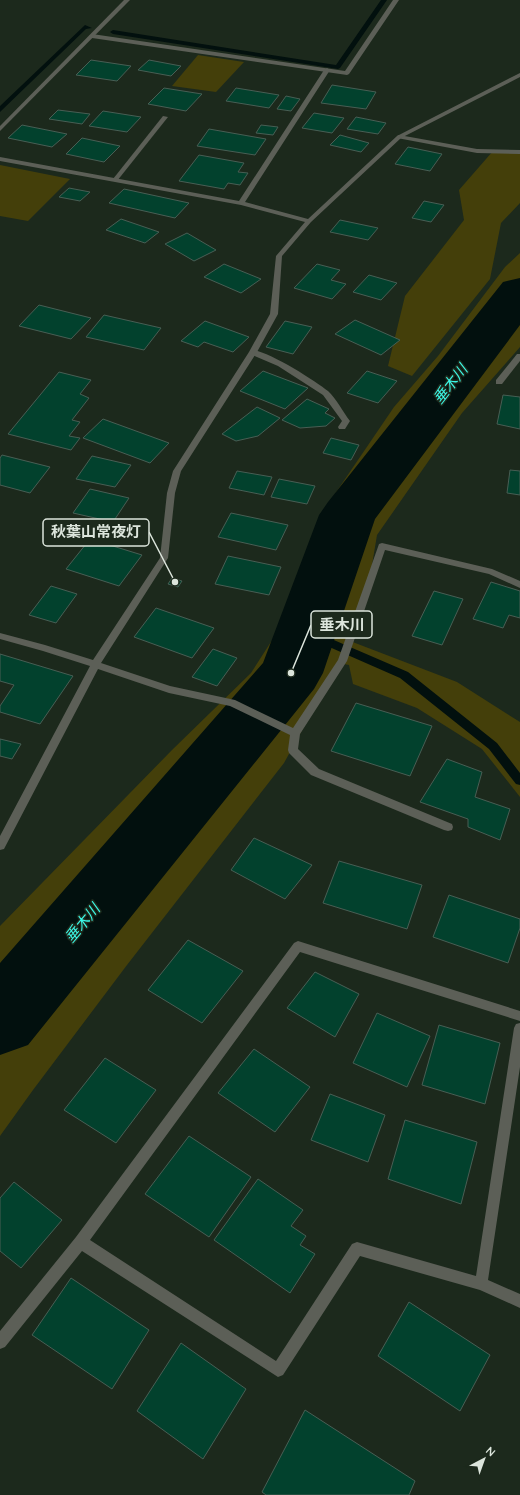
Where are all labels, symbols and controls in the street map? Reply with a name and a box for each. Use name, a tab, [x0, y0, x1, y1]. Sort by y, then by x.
water label: 垂木川	[429, 359, 473, 408]
callout: 秋葉山常夜灯	[43, 519, 149, 546]
text: 秋葉山常夜灯	[51, 522, 141, 541]
callout: 垂木川	[311, 611, 372, 638]
text: 垂木川	[319, 615, 365, 634]
water label: 垂木川	[60, 898, 105, 946]
north arrow	[464, 1439, 504, 1479]
text: N	[483, 1444, 498, 1459]

